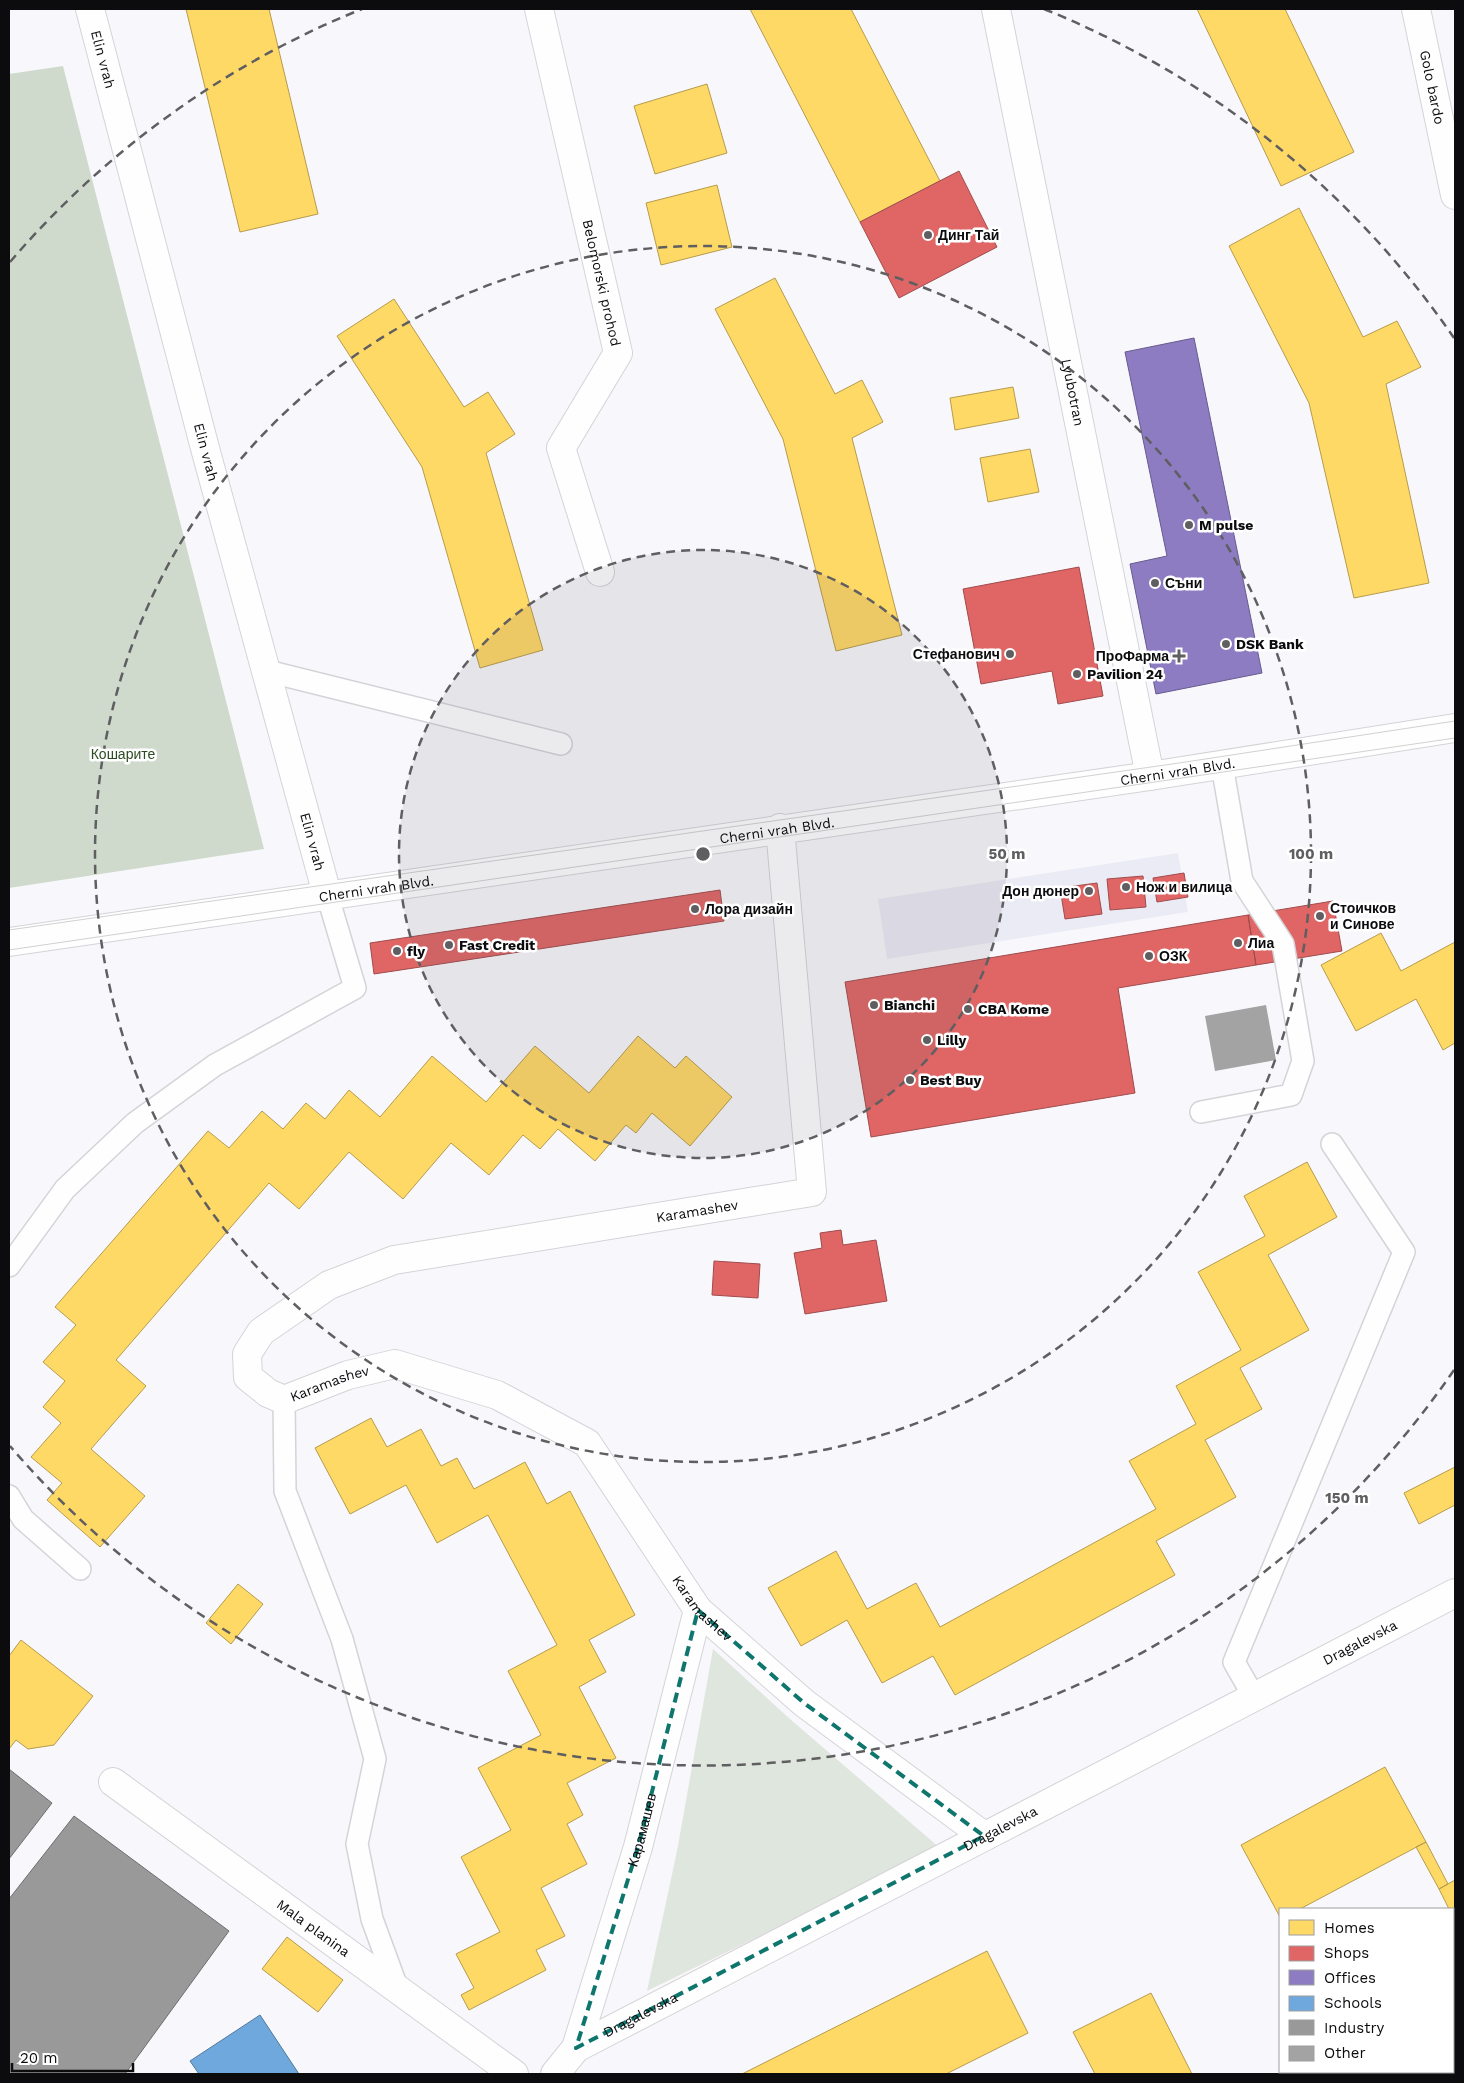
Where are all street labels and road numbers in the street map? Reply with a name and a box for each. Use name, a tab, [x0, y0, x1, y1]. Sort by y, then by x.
street label: Elin vrah	[88, 28, 118, 90]
street label: Golo bardo	[1417, 49, 1448, 126]
street label: Belomorski prohod	[580, 218, 624, 348]
street label: Lyubotran	[1058, 357, 1088, 427]
street label: Elin vrah	[191, 421, 222, 483]
street label: Cherni vrah Blvd.	[1119, 755, 1236, 788]
street label: Elin vrah	[297, 811, 328, 873]
street label: Cherni vrah Blvd.	[718, 814, 836, 847]
street label: Cherni vrah Blvd.	[318, 872, 435, 905]
street label: Karamashev	[655, 1197, 740, 1225]
street label: Karamashev	[288, 1362, 371, 1405]
street label: Karamashev	[669, 1572, 736, 1645]
street label: Dragalevska	[1320, 1616, 1400, 1668]
street label: Карамашев	[624, 1791, 659, 1869]
street label: Dragalevska	[960, 1803, 1040, 1854]
street label: Mala planina	[274, 1896, 353, 1960]
street label: Dragalevska	[601, 1989, 680, 2040]

